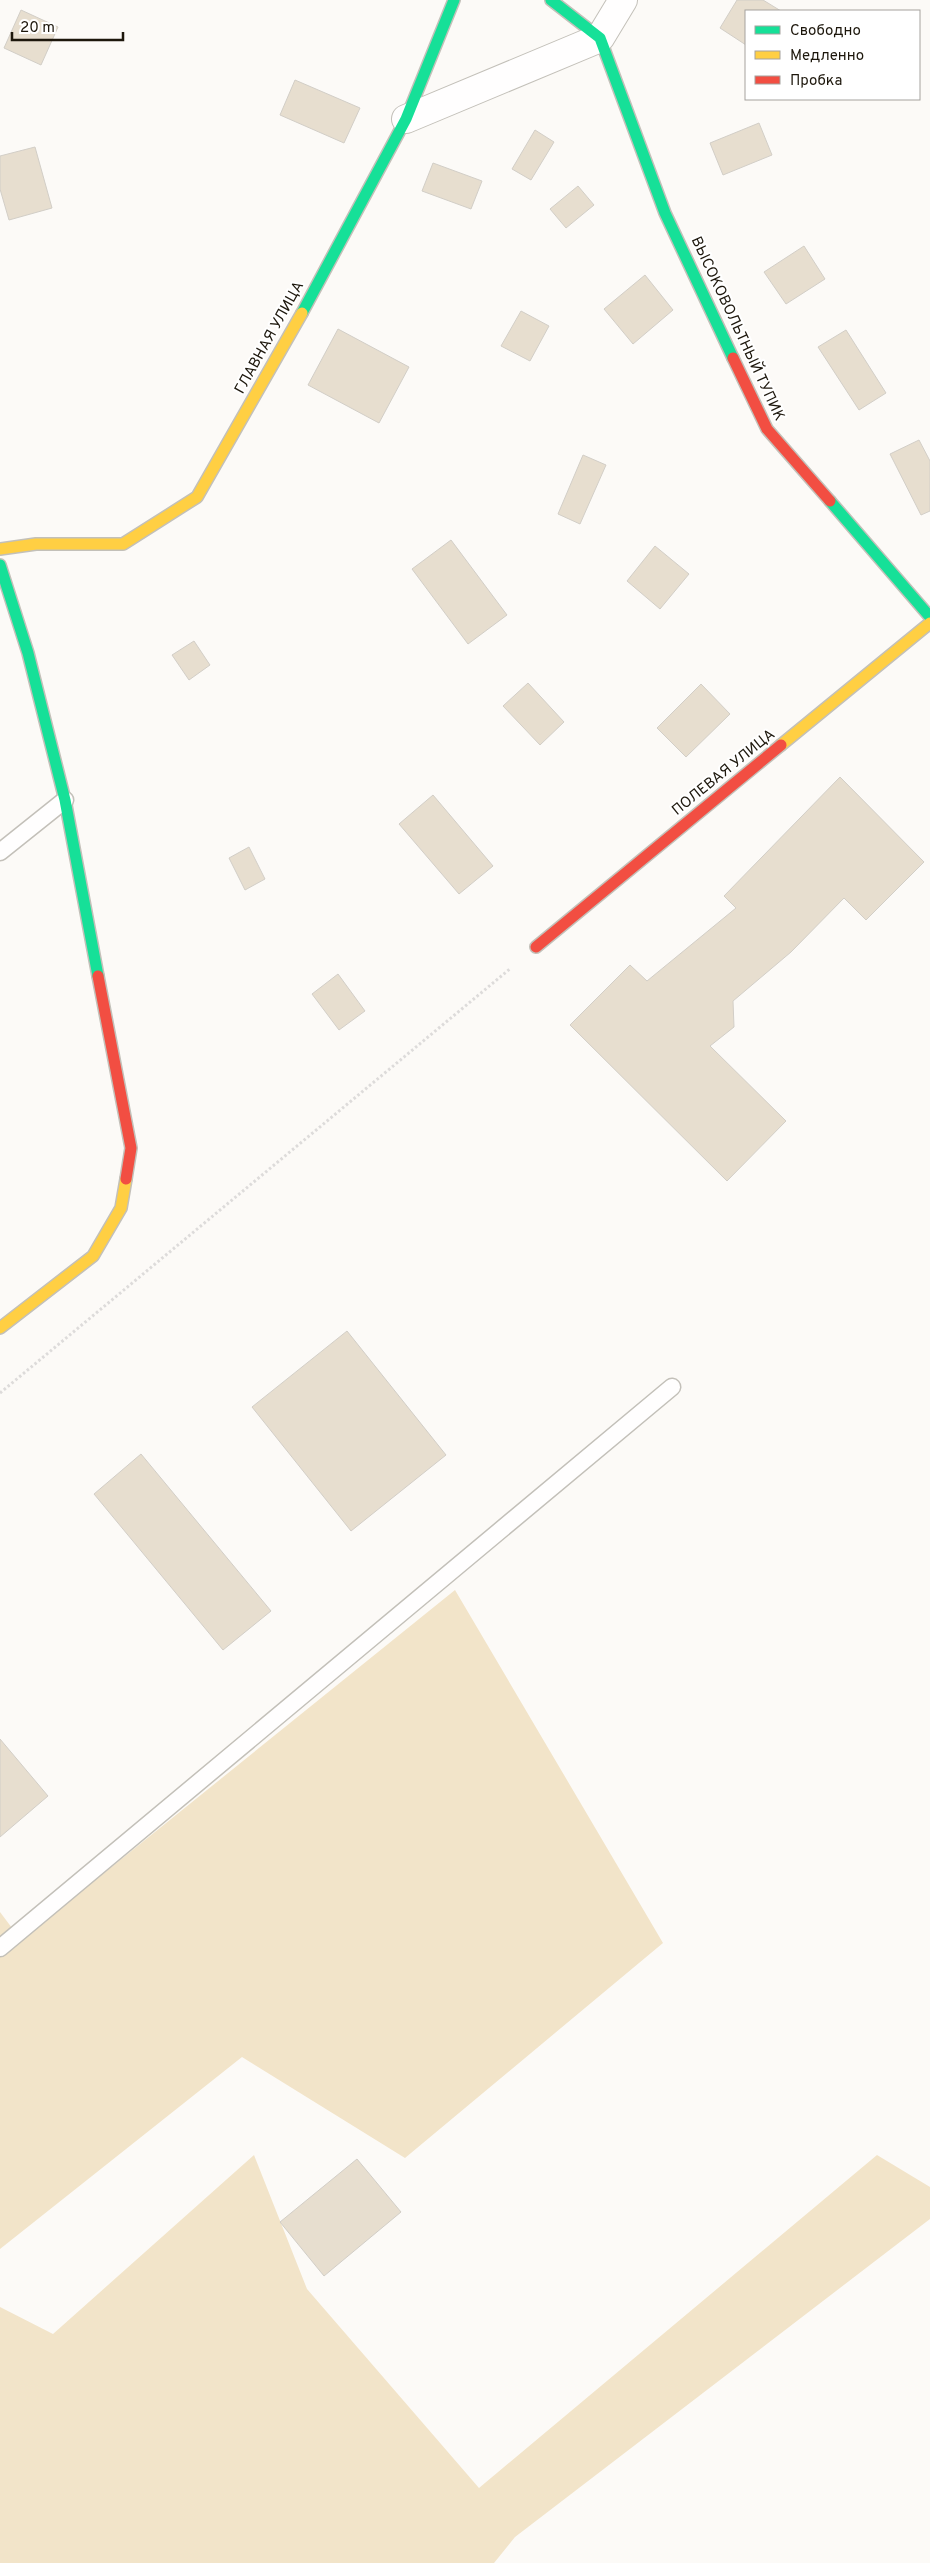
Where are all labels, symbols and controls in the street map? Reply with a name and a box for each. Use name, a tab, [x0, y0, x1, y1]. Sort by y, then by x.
scale bar	[12, 10, 124, 42]
legend	[745, 10, 920, 100]
text: 20 m	[20, 19, 55, 38]
text: Свободно	[790, 22, 861, 41]
text: Медленно	[790, 47, 864, 66]
text: Пробка	[790, 72, 842, 91]
street label: ВЫСОКОВОЛЬТНЫЙ ТУПИК	[686, 233, 790, 424]
street label: ГЛАВНАЯ УЛИЦА	[231, 278, 309, 398]
street label: ПОЛЕВАЯ УЛИЦА	[669, 726, 779, 820]

